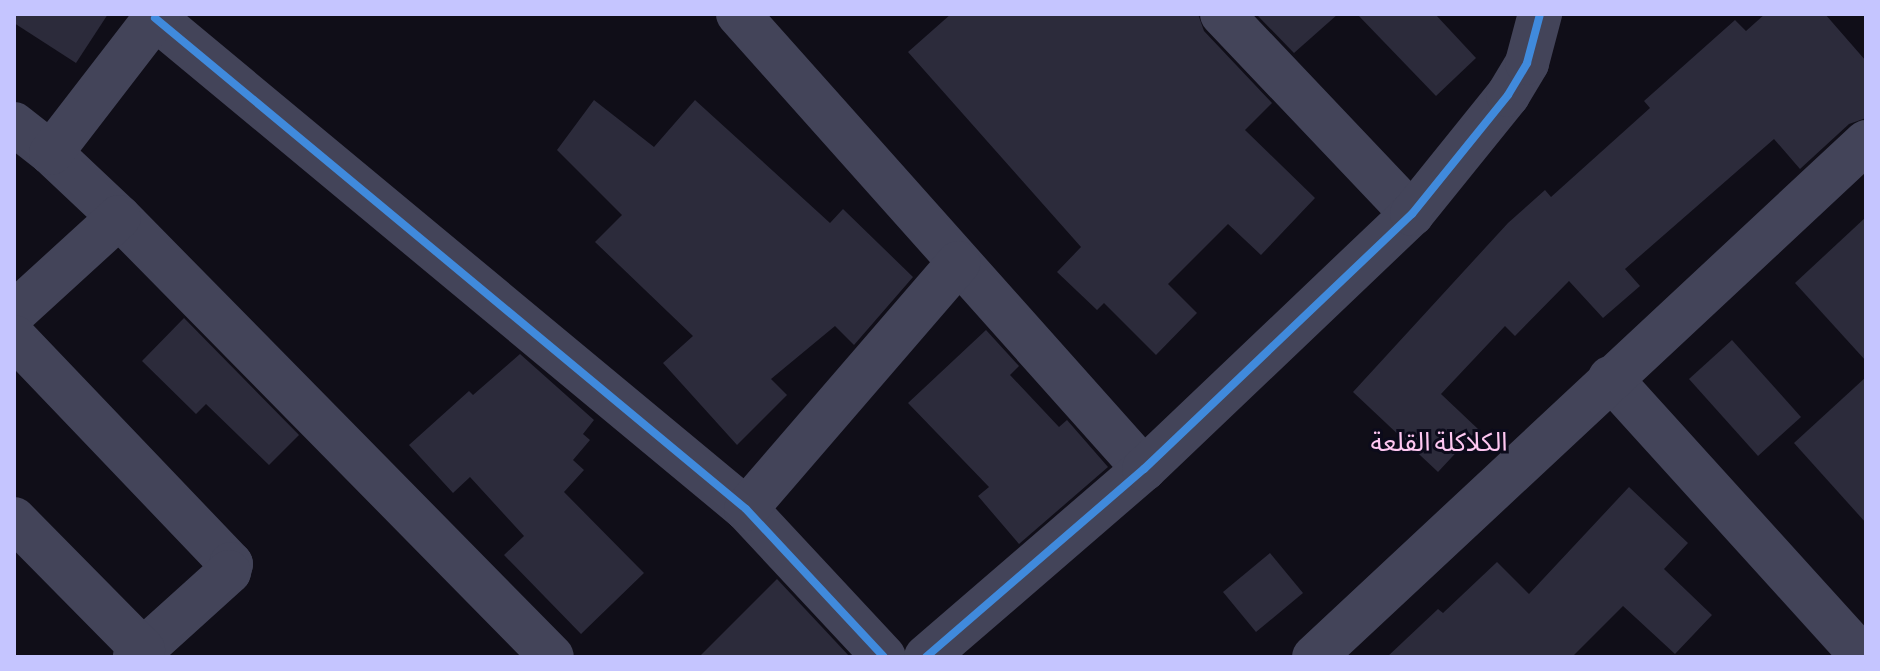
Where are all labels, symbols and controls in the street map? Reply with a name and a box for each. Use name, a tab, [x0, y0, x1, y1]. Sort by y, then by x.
district label: الكلاكلة القلعة	[1371, 428, 1507, 460]

